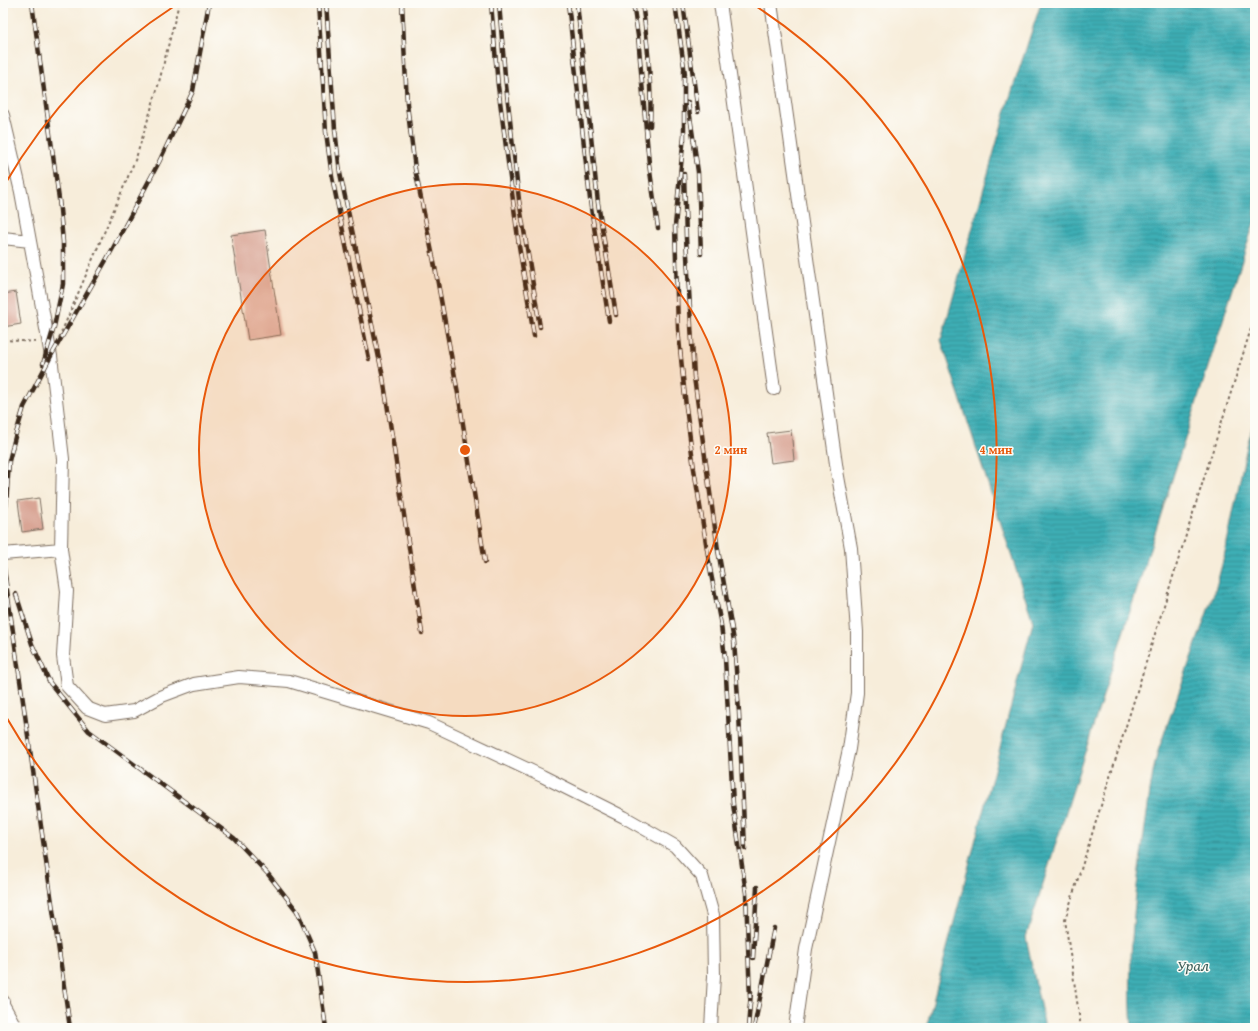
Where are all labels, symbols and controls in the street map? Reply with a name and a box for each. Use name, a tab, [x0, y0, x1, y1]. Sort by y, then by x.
text: 2 мин	[715, 441, 748, 458]
text: 4 мин	[980, 441, 1013, 458]
centre of rings	[458, 443, 472, 457]
water label: Урал	[1177, 953, 1210, 977]

